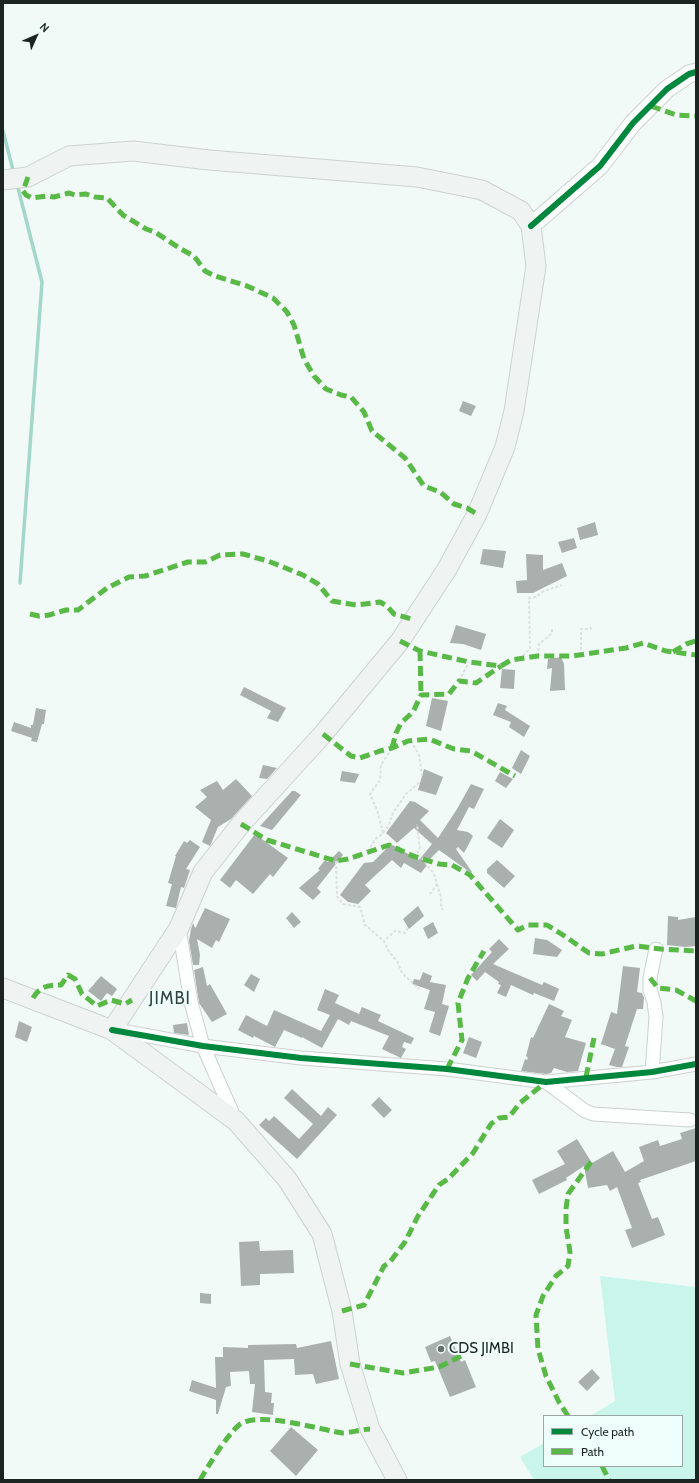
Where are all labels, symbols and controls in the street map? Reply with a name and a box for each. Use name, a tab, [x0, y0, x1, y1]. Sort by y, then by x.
north arrow	[16, 16, 56, 56]
text: N	[37, 20, 52, 35]
district label: JIMBI	[149, 989, 191, 1009]
place label: CDS JIMBI	[449, 1340, 514, 1358]
marker: CDS JIMBI	[436, 1344, 446, 1354]
legend	[543, 1415, 683, 1467]
text: Cycle path	[581, 1424, 634, 1439]
text: Path	[581, 1444, 604, 1459]

